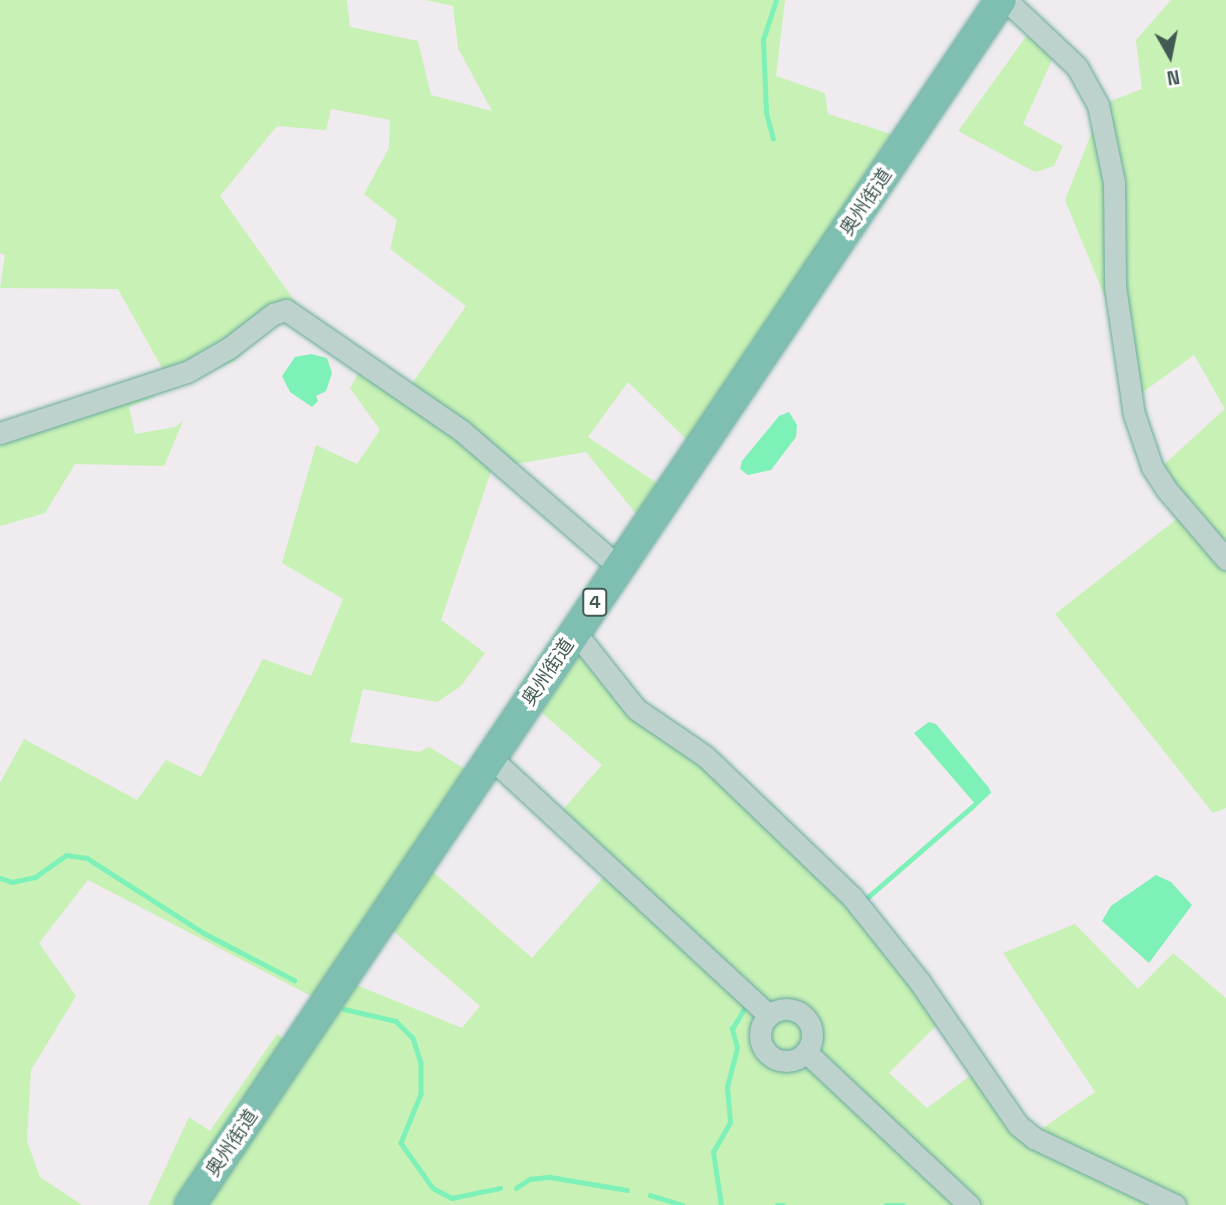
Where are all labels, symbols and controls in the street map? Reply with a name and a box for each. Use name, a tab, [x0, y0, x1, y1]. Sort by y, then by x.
north arrow	[1135, 21, 1205, 91]
text: N	[1165, 64, 1182, 91]
street label: 奥州街道	[835, 164, 897, 240]
road number: 4	[581, 588, 609, 616]
street label: 奥州街道	[517, 634, 579, 710]
street label: 奥州街道	[201, 1105, 263, 1181]

